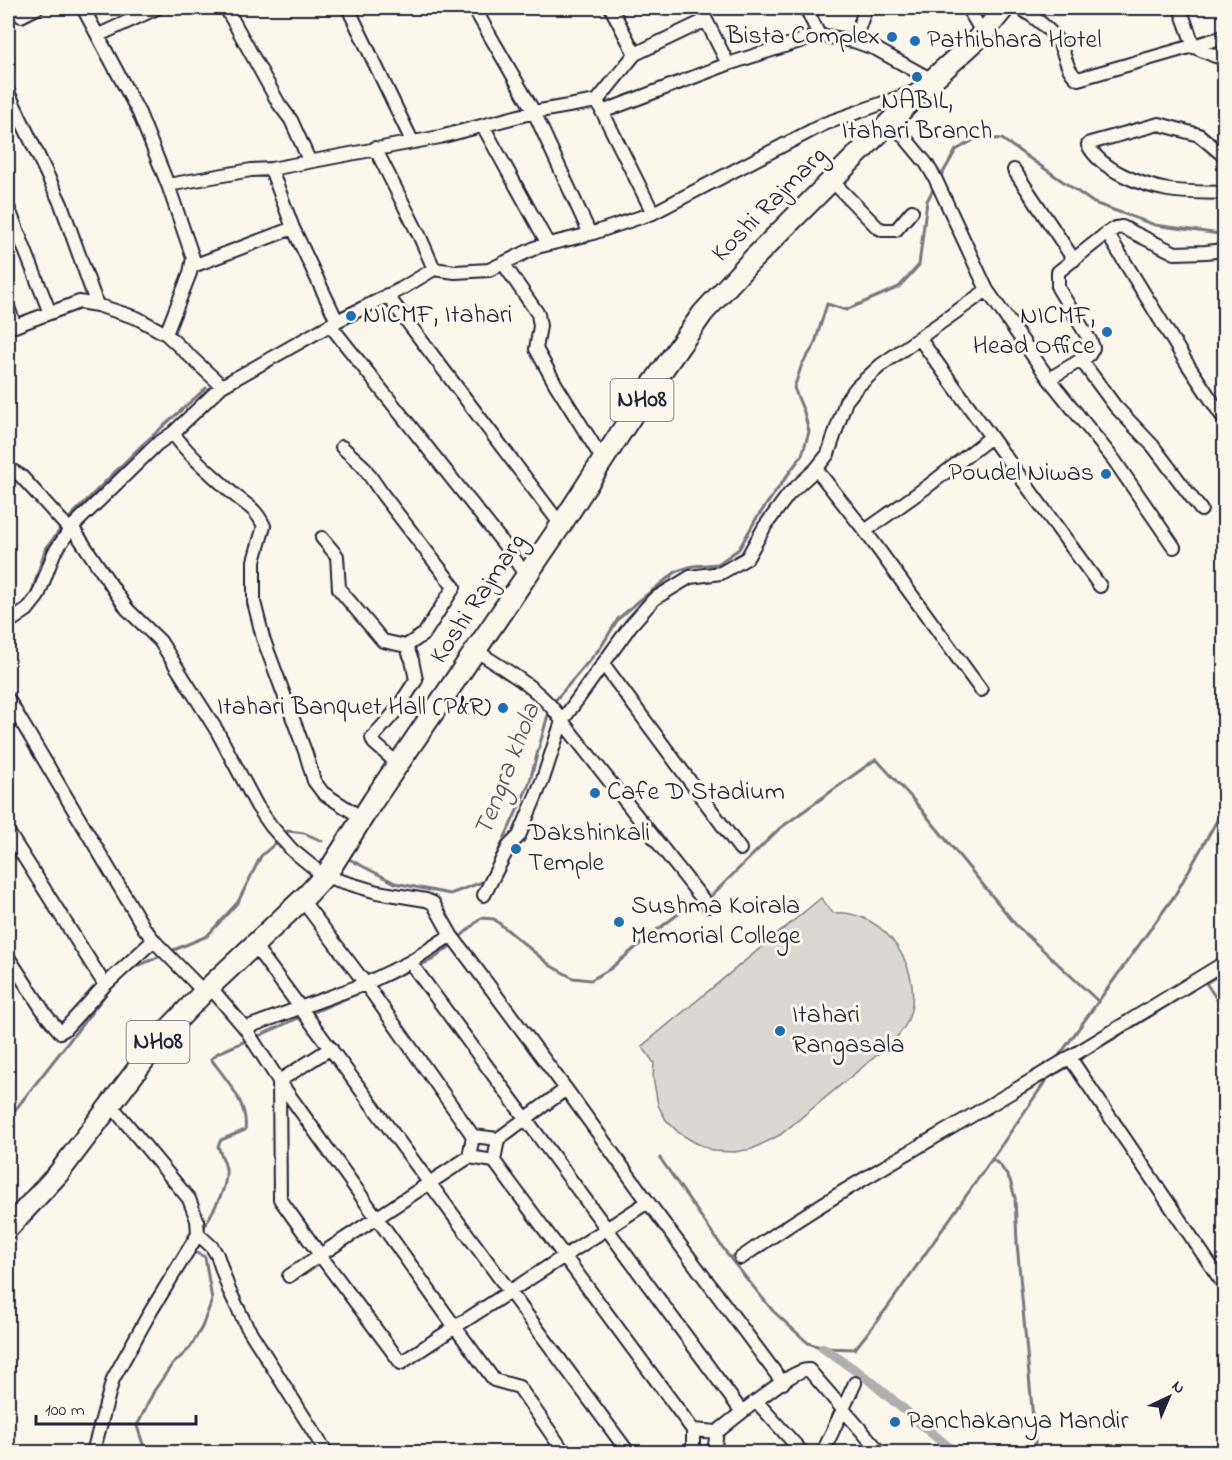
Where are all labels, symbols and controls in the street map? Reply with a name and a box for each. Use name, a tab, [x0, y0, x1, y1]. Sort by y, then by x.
place label: Bista Complex	[725, 18, 880, 56]
place label: Pathibhara Hotel	[927, 22, 1102, 60]
marker: Bista Complex	[885, 30, 899, 44]
marker: Pathibhara Hotel	[908, 34, 922, 48]
marker: NABIL, Itahari Branch	[910, 70, 924, 84]
place label: NABIL, Itahari Branch	[842, 83, 992, 151]
street label: Koshi Rajmarg	[703, 138, 837, 272]
place label: NICMF, Itahari	[363, 297, 513, 335]
place label: NICMF, Head Office	[973, 298, 1095, 366]
marker: NICMF, Itahari	[344, 309, 358, 323]
marker: NICMF, Head Office	[1100, 325, 1114, 339]
road number: NH08	[610, 379, 674, 421]
place label: Poudel Niwas	[949, 455, 1094, 493]
marker: Poudel Niwas	[1099, 467, 1113, 481]
street label: Koshi Rajmarg	[421, 526, 537, 672]
place label: Itahari Banquet Hall (P&R)	[217, 689, 491, 727]
water label: Tengra khola	[465, 697, 552, 843]
marker: Itahari Banquet Hall (P&R)	[496, 701, 510, 715]
place label: Cafe D Stadium	[607, 774, 785, 812]
marker: Cafe D Stadium	[588, 786, 602, 800]
place label: Dakshinkali Temple	[527, 815, 650, 883]
marker: Dakshinkali Temple	[509, 842, 523, 856]
place label: Sushma Koirala Memorial College	[631, 888, 801, 956]
marker: Sushma Koirala Memorial College	[612, 915, 626, 929]
place label: Itahari Rangasala	[792, 997, 905, 1065]
road number: NH08	[126, 1021, 190, 1063]
marker: Itahari Rangasala	[773, 1024, 787, 1038]
north arrow	[1139, 1367, 1199, 1427]
text: N	[1166, 1375, 1190, 1400]
scale bar	[36, 1388, 196, 1426]
text: 100 m	[45, 1398, 85, 1424]
place label: Panchakanya Mandir	[907, 1403, 1129, 1441]
marker: Panchakanya Mandir	[888, 1415, 902, 1429]

